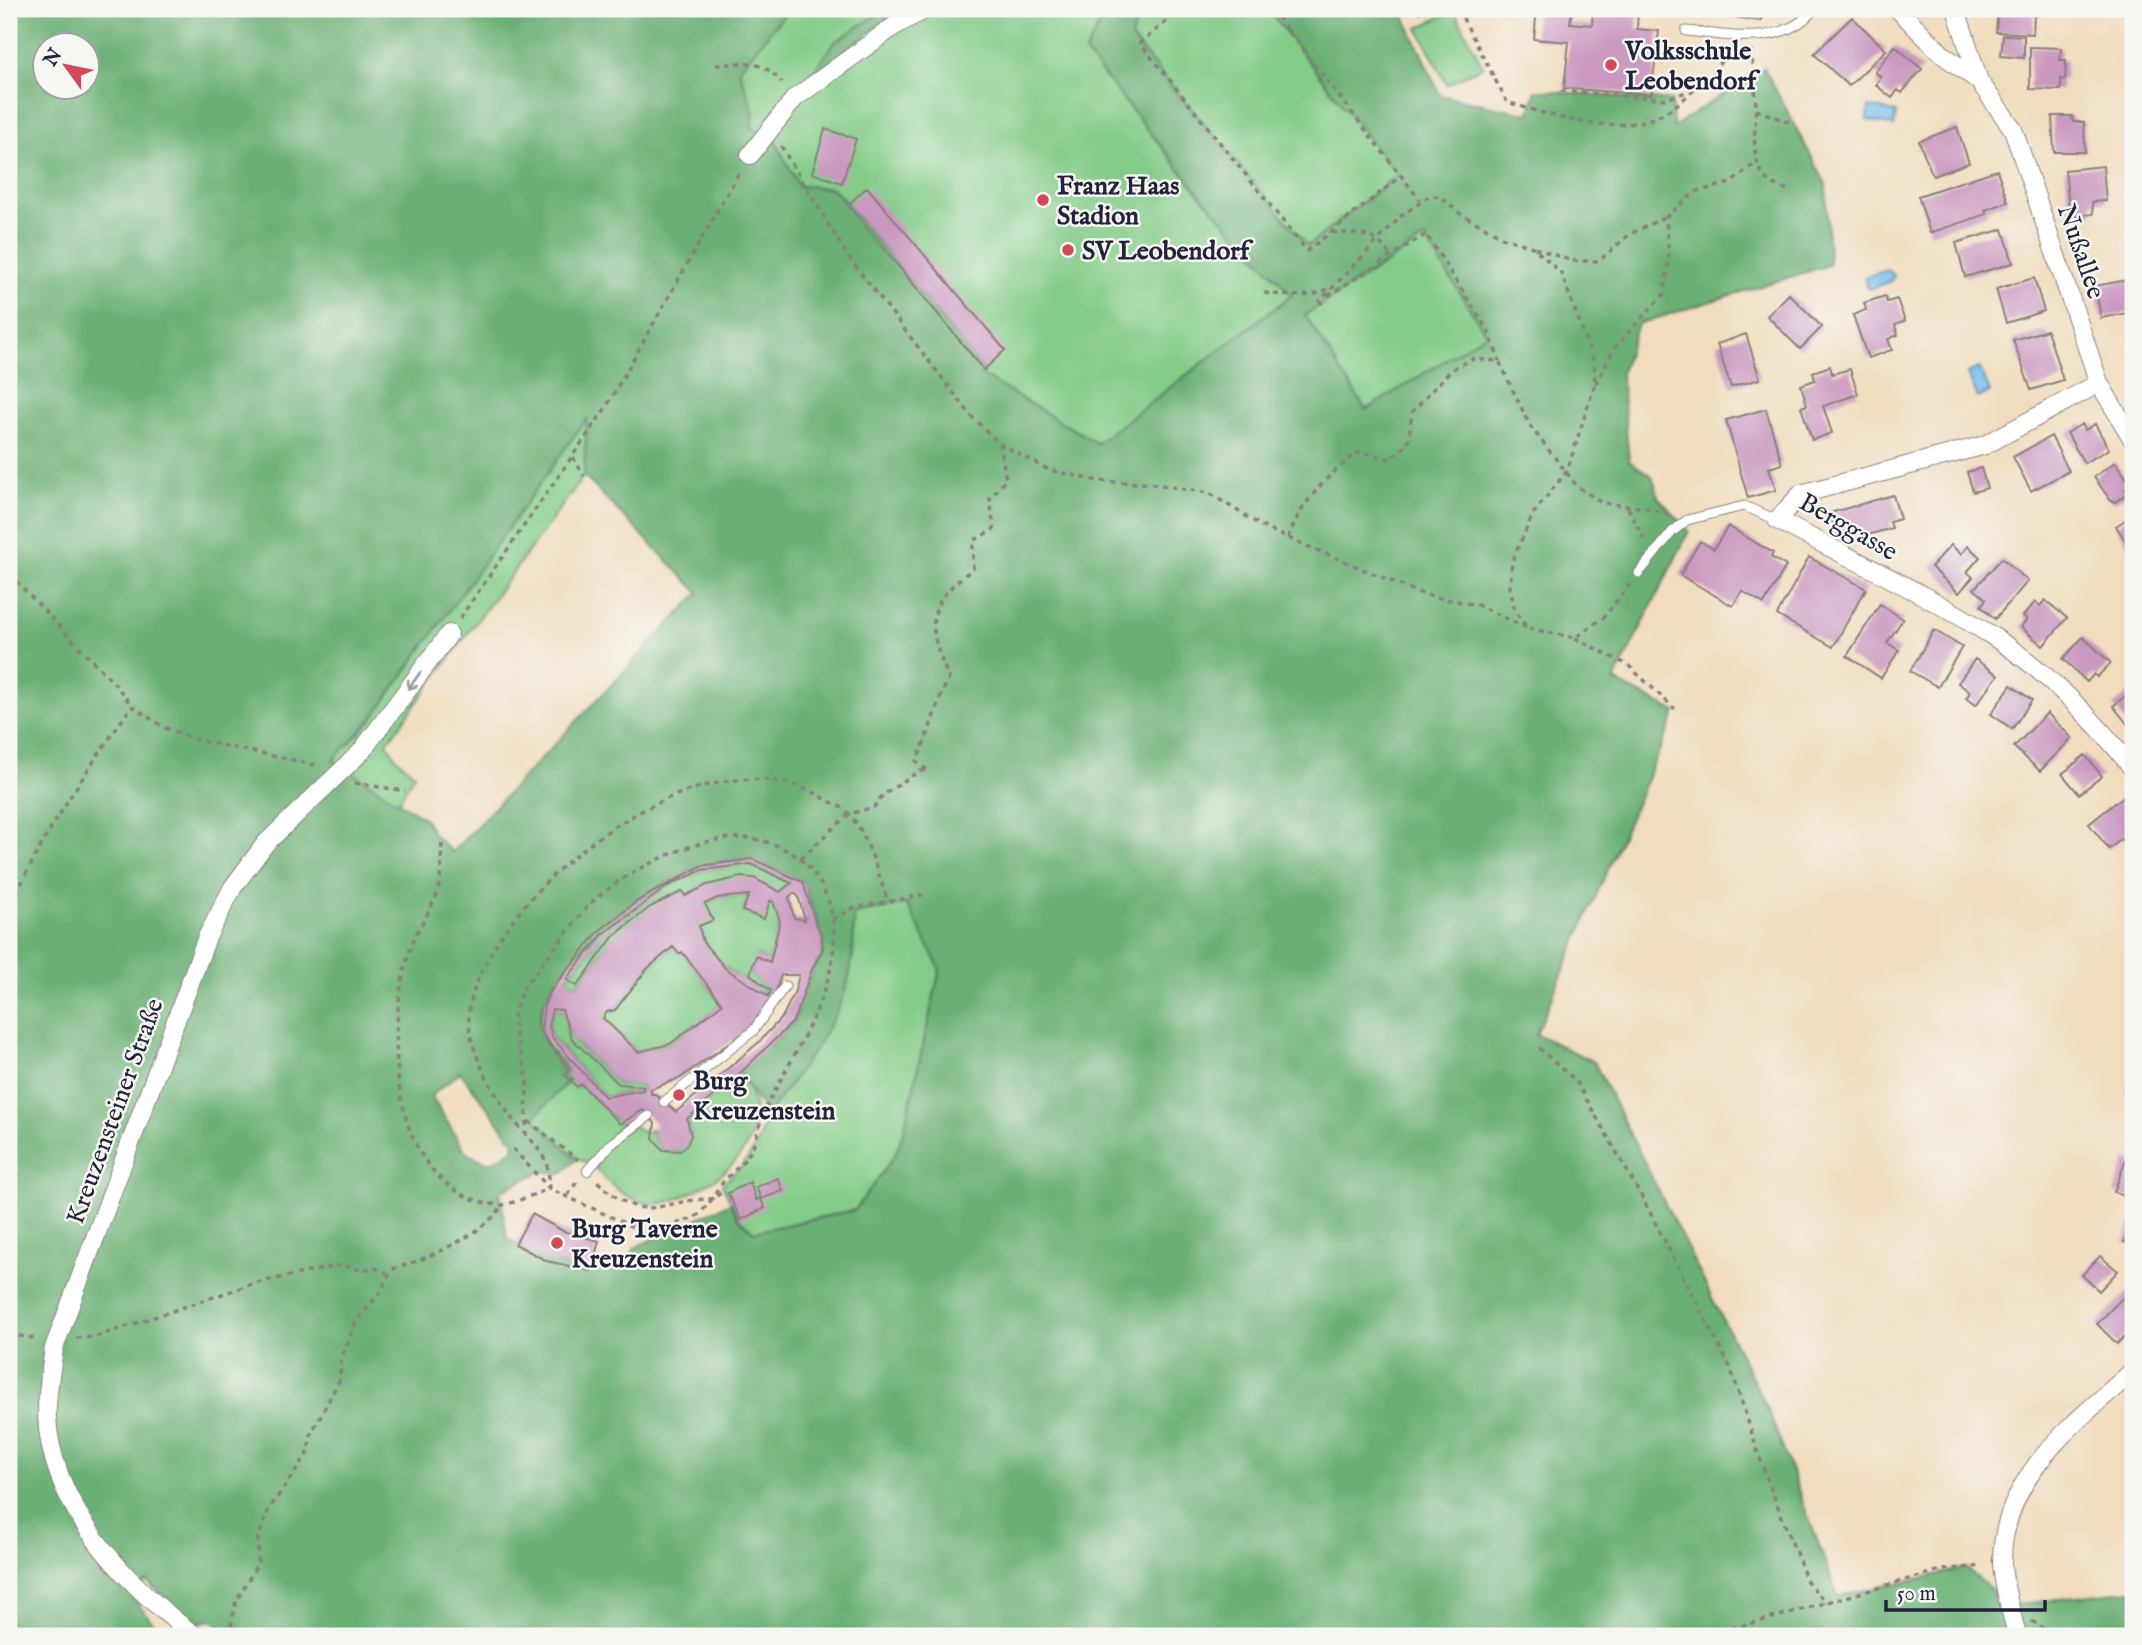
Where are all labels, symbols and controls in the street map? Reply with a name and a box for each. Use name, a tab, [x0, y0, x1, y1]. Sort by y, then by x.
north arrow	[32, 32, 102, 102]
place label: Volksschule Leobendorf	[1624, 35, 1761, 98]
text: N	[38, 44, 68, 72]
marker: Volksschule Leobendorf	[1603, 57, 1619, 73]
place label: Franz Haas Stadion	[1057, 170, 1179, 233]
marker: Franz Haas Stadion	[1035, 192, 1051, 208]
street label: Nußallee	[2049, 200, 2112, 303]
place label: SV Leobendorf	[1082, 235, 1254, 268]
marker: SV Leobendorf	[1060, 242, 1076, 258]
street label: Berggasse	[1793, 486, 1903, 569]
one-way arrow	[407, 671, 421, 690]
street label: Kreuzensteiner Straße	[59, 994, 172, 1229]
place label: Burg Kreuzenstein	[693, 1065, 836, 1128]
marker: Burg Kreuzenstein	[671, 1087, 687, 1103]
place label: Burg Taverne Kreuzenstein	[571, 1213, 718, 1276]
marker: Burg Taverne Kreuzenstein	[549, 1235, 565, 1251]
scale bar	[1886, 1568, 2046, 1612]
text: 50 m	[1897, 1581, 1936, 1608]

